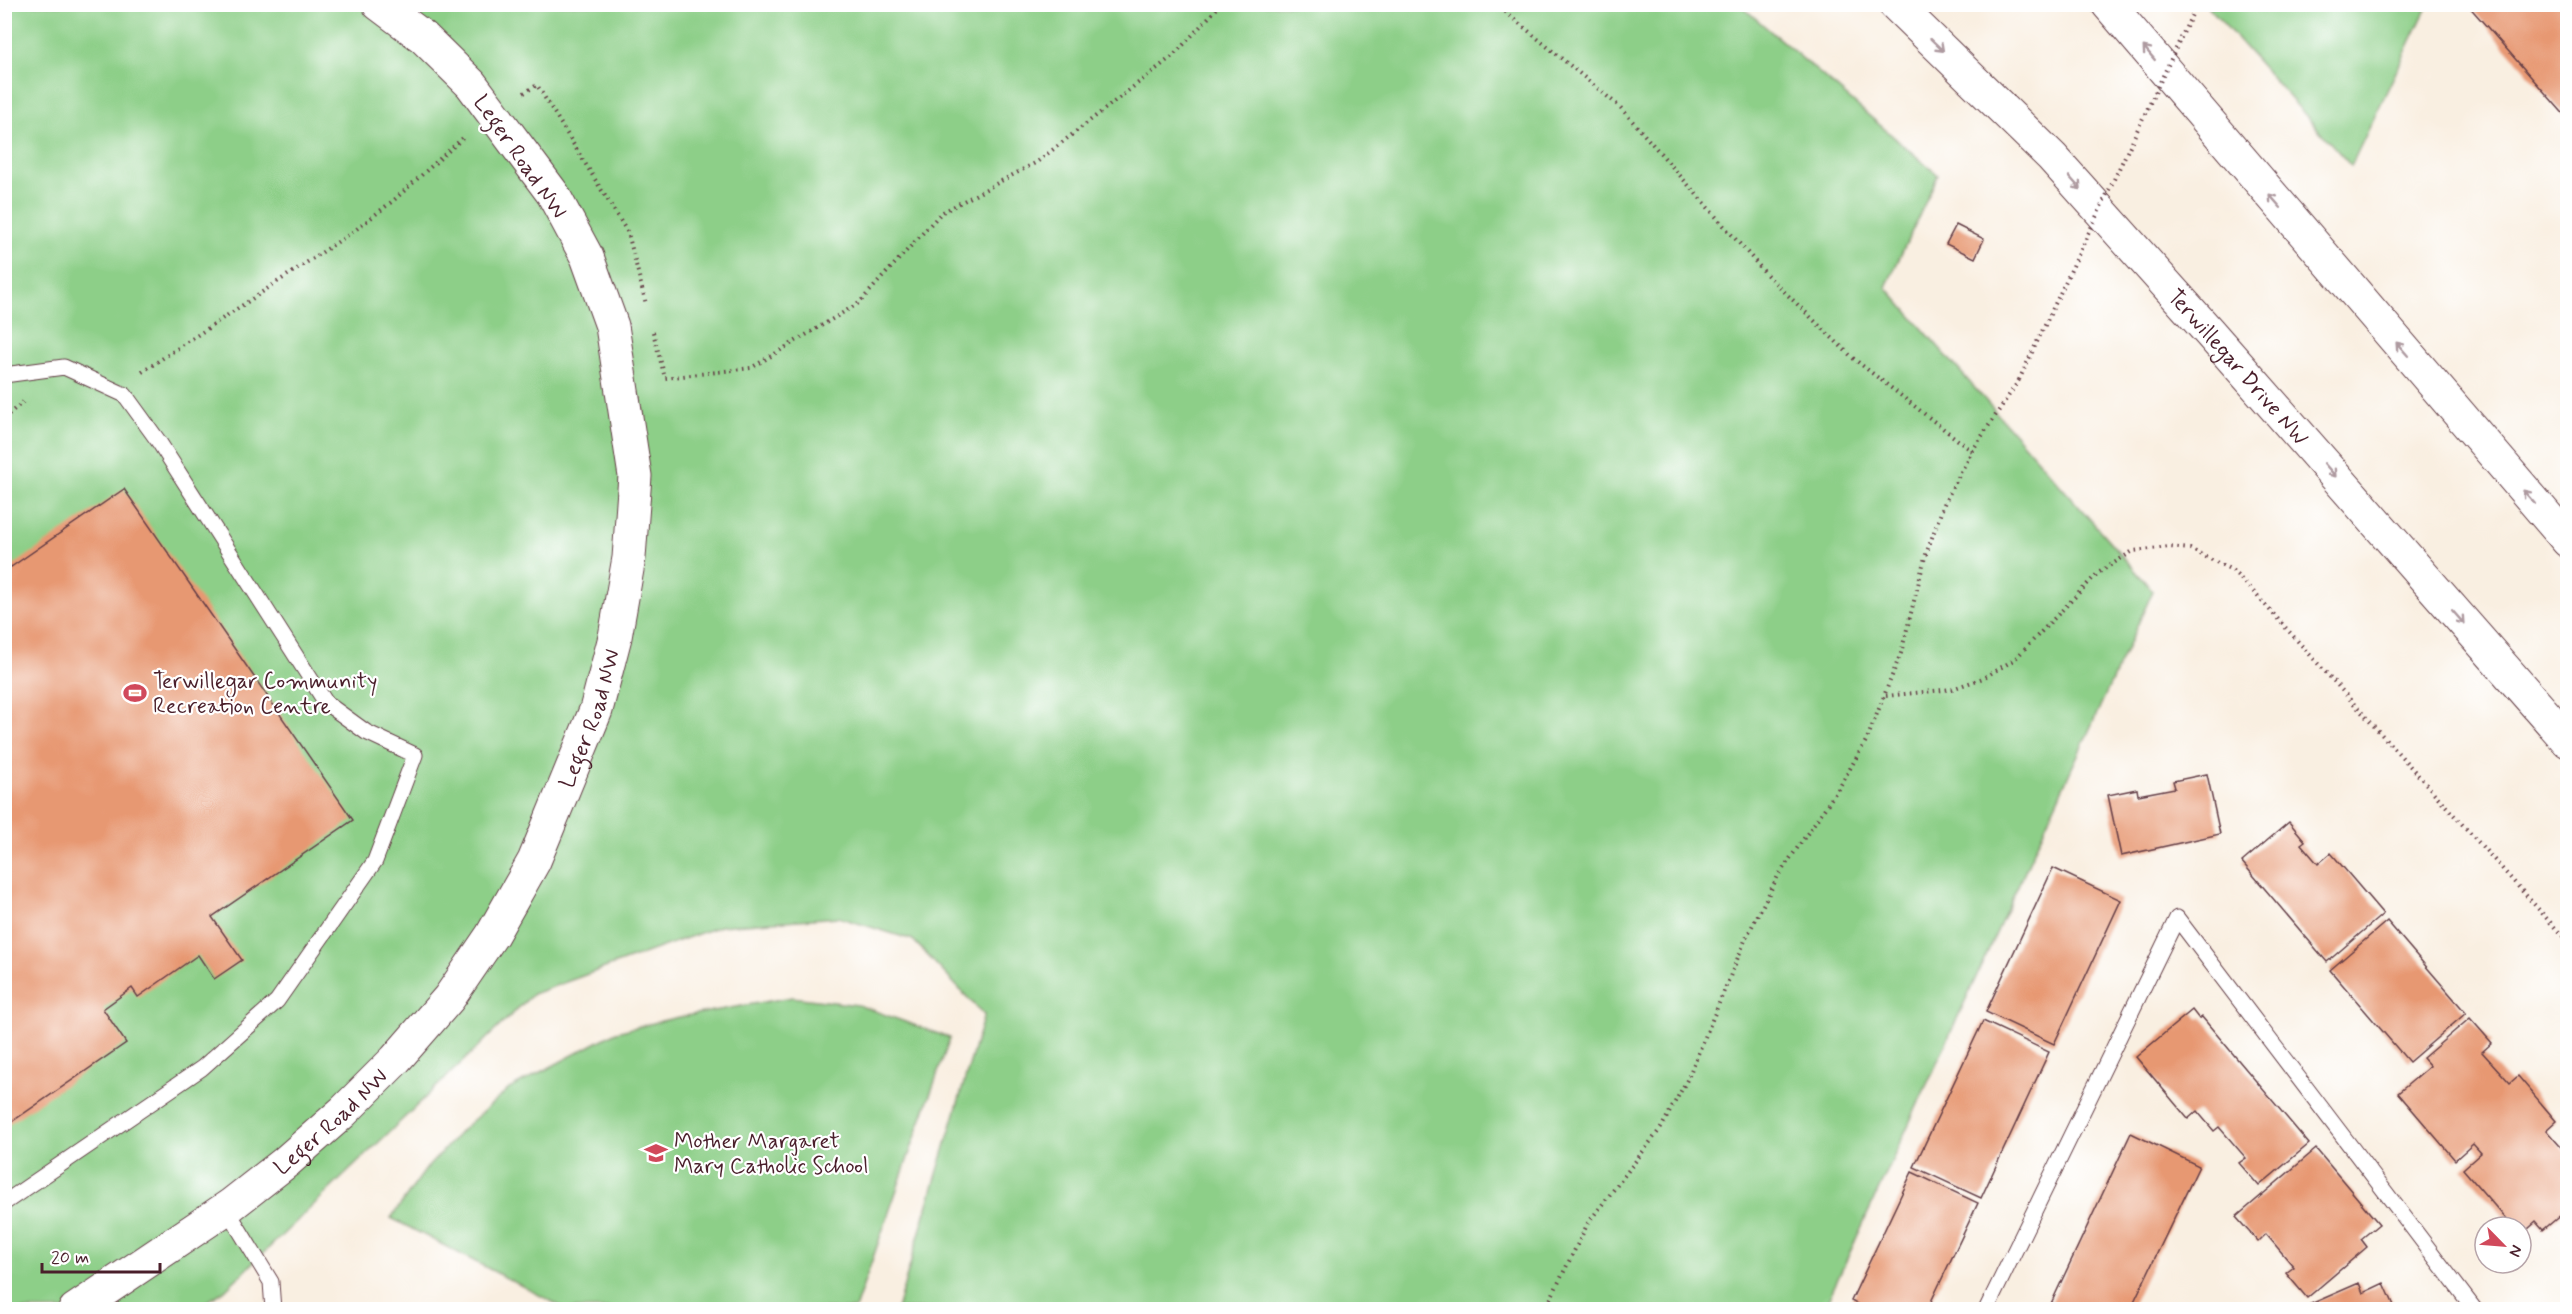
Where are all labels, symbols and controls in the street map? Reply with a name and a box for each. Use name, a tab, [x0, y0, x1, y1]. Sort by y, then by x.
one-way arrow	[1929, 38, 1944, 53]
one-way arrow	[2142, 46, 2156, 61]
street label: Leger Road NW	[464, 90, 572, 226]
one-way arrow	[2068, 175, 2082, 190]
one-way arrow	[2268, 194, 2282, 209]
street label: Terwillegar Drive NW	[2161, 284, 2314, 452]
one-way arrow	[2395, 342, 2409, 357]
one-way arrow	[2323, 462, 2337, 477]
one-way arrow	[2523, 489, 2536, 505]
one-way arrow	[2451, 609, 2465, 624]
street label: Leger Road NW	[554, 647, 627, 792]
place label: Terwillegar Community Recreation Centre	[153, 668, 377, 721]
sports icon: Terwillegar Community Recreation Centre	[122, 680, 148, 706]
street label: Leger Road NW	[269, 1063, 394, 1182]
place label: Mother Margaret Mary Catholic School	[674, 1128, 868, 1181]
school or university icon: Mother Margaret Mary Catholic School	[643, 1140, 669, 1166]
north arrow	[2473, 1215, 2533, 1275]
scale bar	[42, 1236, 160, 1274]
text: N	[2503, 1241, 2527, 1260]
text: 20 m	[51, 1246, 89, 1270]

